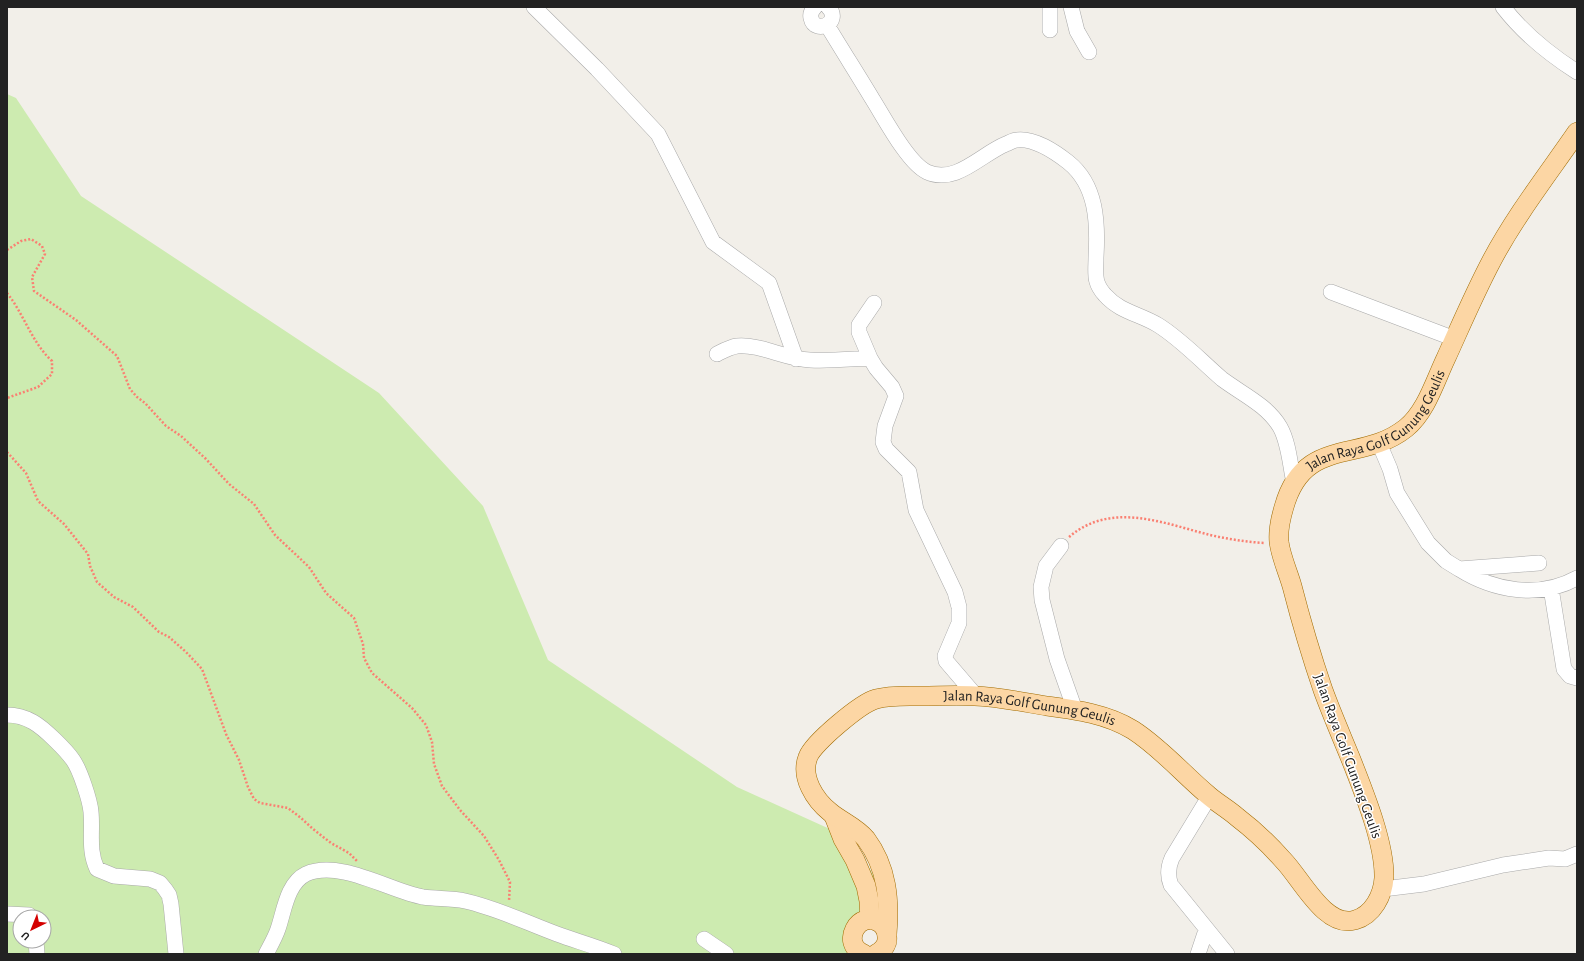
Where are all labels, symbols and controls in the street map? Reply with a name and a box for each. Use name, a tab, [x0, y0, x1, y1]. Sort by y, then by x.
street label: Jalan Raya Golf Gunung Geulis	[1304, 368, 1448, 474]
street label: Jalan Raya Golf Gunung Geulis	[1311, 672, 1384, 841]
street label: Jalan Raya Golf Gunung Geulis	[943, 689, 1118, 728]
north arrow	[12, 909, 52, 949]
text: U	[19, 930, 32, 942]

